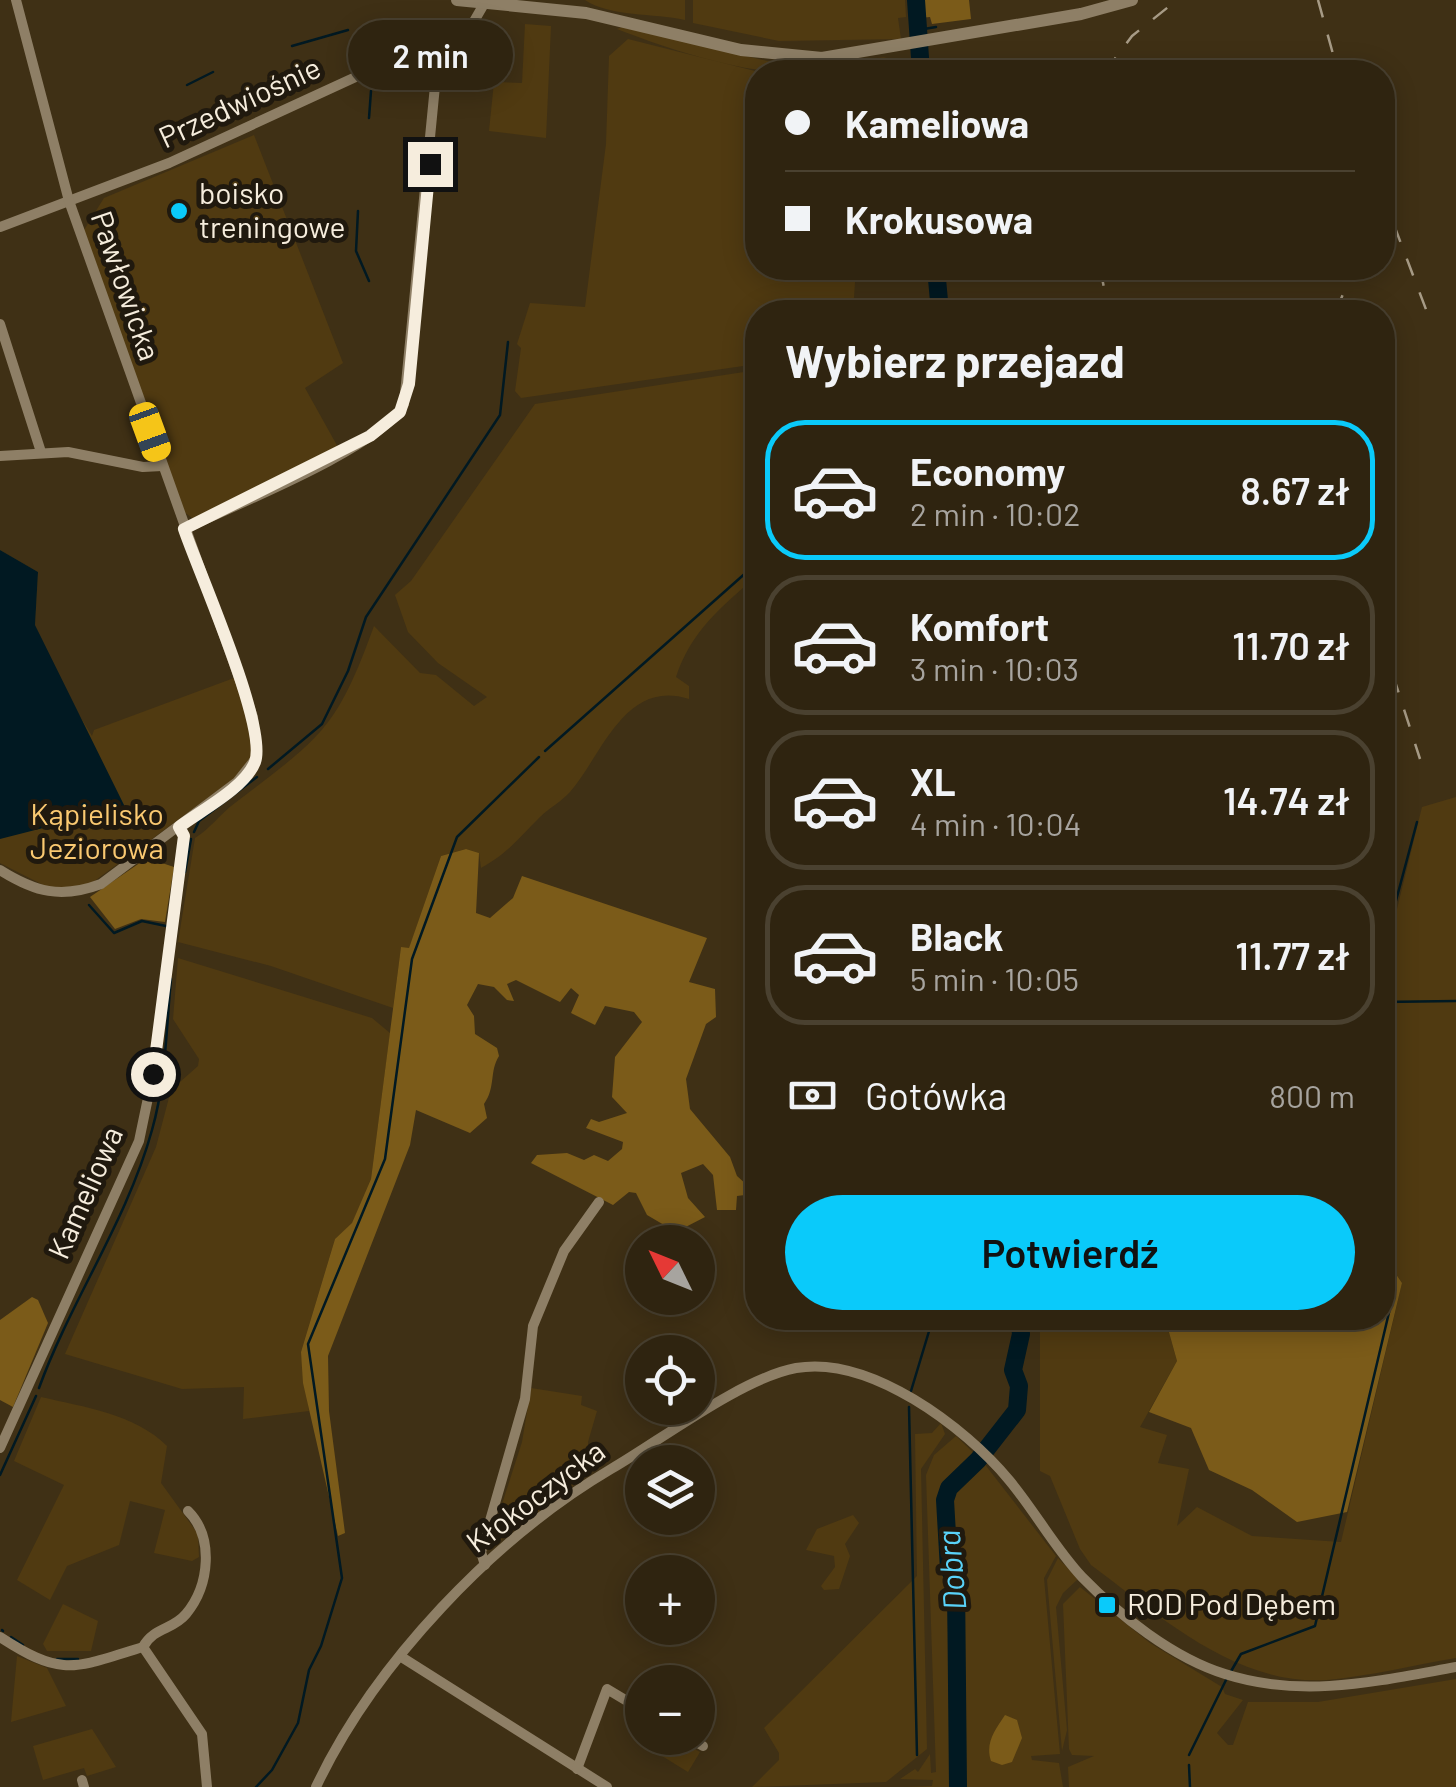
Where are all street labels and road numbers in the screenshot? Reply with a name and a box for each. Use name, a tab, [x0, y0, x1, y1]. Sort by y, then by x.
street label: Przedwiośnie	[152, 48, 326, 154]
street label: Pawłowicka	[85, 206, 169, 365]
street label: Kameliowa	[39, 1120, 129, 1264]
street label: Kłokoczycka	[459, 1432, 611, 1559]

